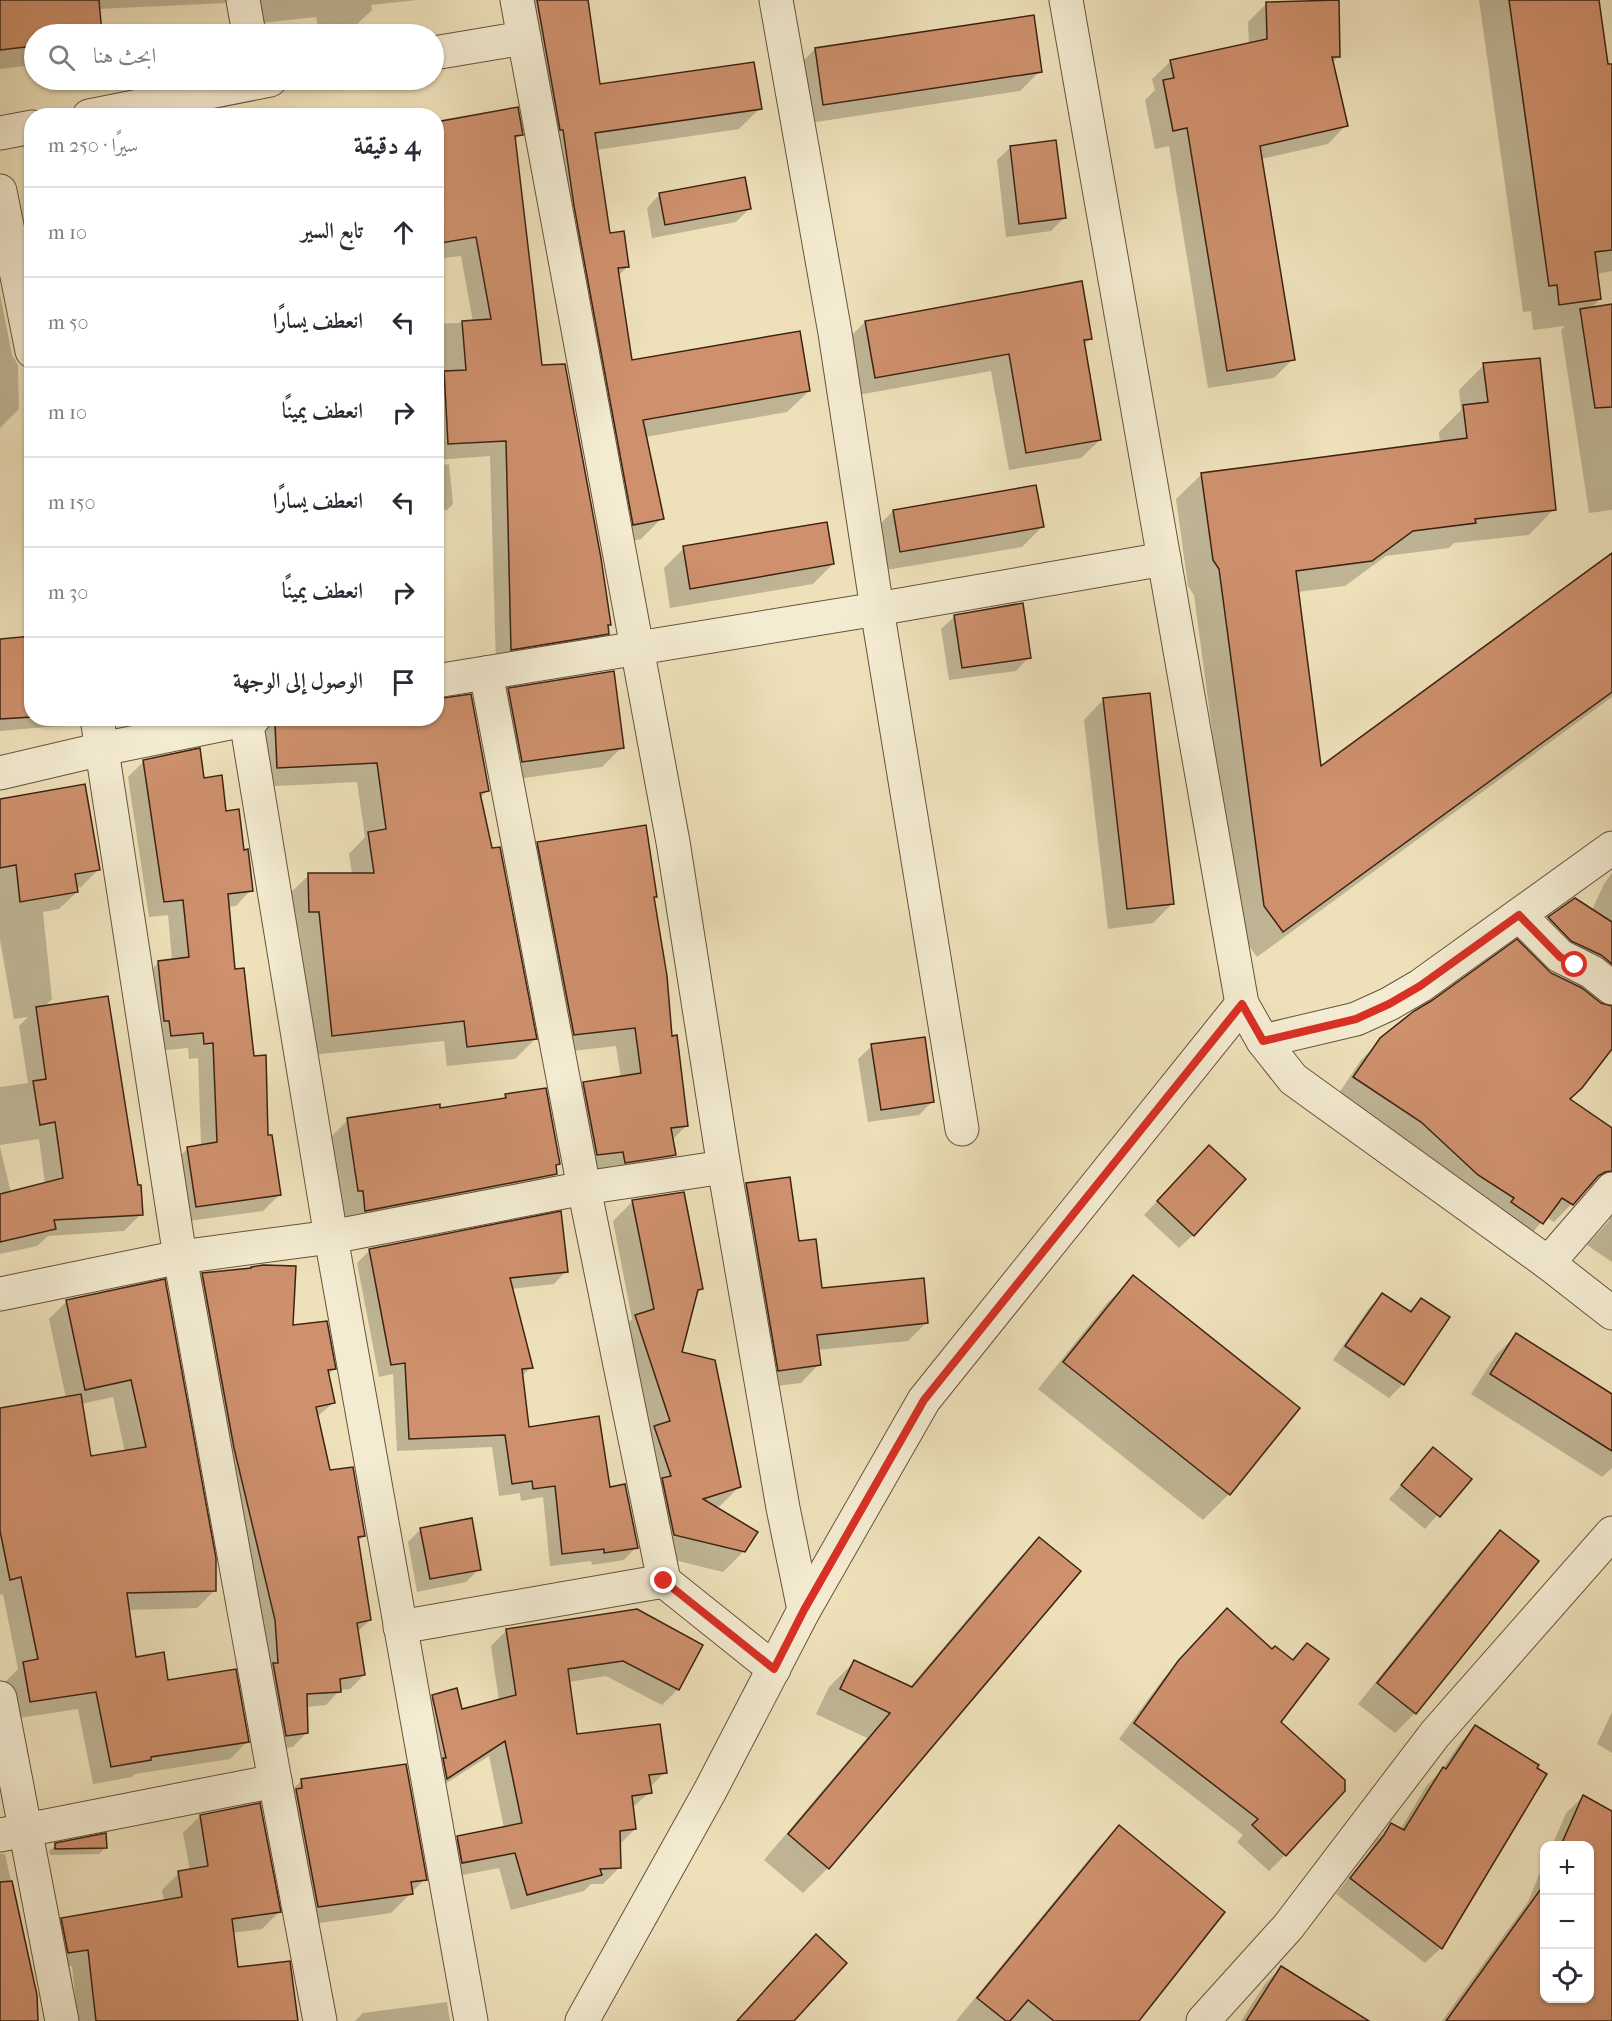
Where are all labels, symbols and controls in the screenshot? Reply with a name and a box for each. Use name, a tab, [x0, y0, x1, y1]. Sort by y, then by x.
search box	[24, 24, 444, 90]
icon: search	[45, 41, 78, 74]
text: ابحث هنا	[93, 43, 156, 69]
text: 4 دقيقة	[354, 130, 420, 161]
text: سيرًا · 250 m	[48, 134, 138, 157]
icon: ahead	[387, 216, 420, 249]
text: تابع السير	[301, 218, 363, 244]
text: 10 m	[48, 221, 87, 244]
icon: left	[387, 306, 420, 339]
text: انعطف يسارًا	[273, 308, 363, 334]
text: 50 m	[48, 311, 89, 334]
icon: right	[387, 396, 420, 429]
text: انعطف يمينًا	[282, 398, 363, 424]
text: 10 m	[48, 401, 87, 424]
icon: left	[387, 486, 420, 519]
text: انعطف يسارًا	[273, 488, 363, 514]
text: 150 m	[48, 491, 96, 514]
icon: right	[387, 576, 420, 609]
text: انعطف يمينًا	[282, 578, 363, 604]
text: 30 m	[48, 581, 88, 604]
icon: arrive	[387, 666, 420, 699]
text: الوصول إلى الوجهة	[233, 668, 363, 694]
route start	[1561, 951, 1587, 977]
route end	[650, 1567, 676, 1593]
map controls	[1540, 1841, 1594, 2003]
button: +	[1540, 1841, 1594, 1895]
button: −	[1540, 1895, 1594, 1949]
button: locate	[1540, 1949, 1594, 2003]

